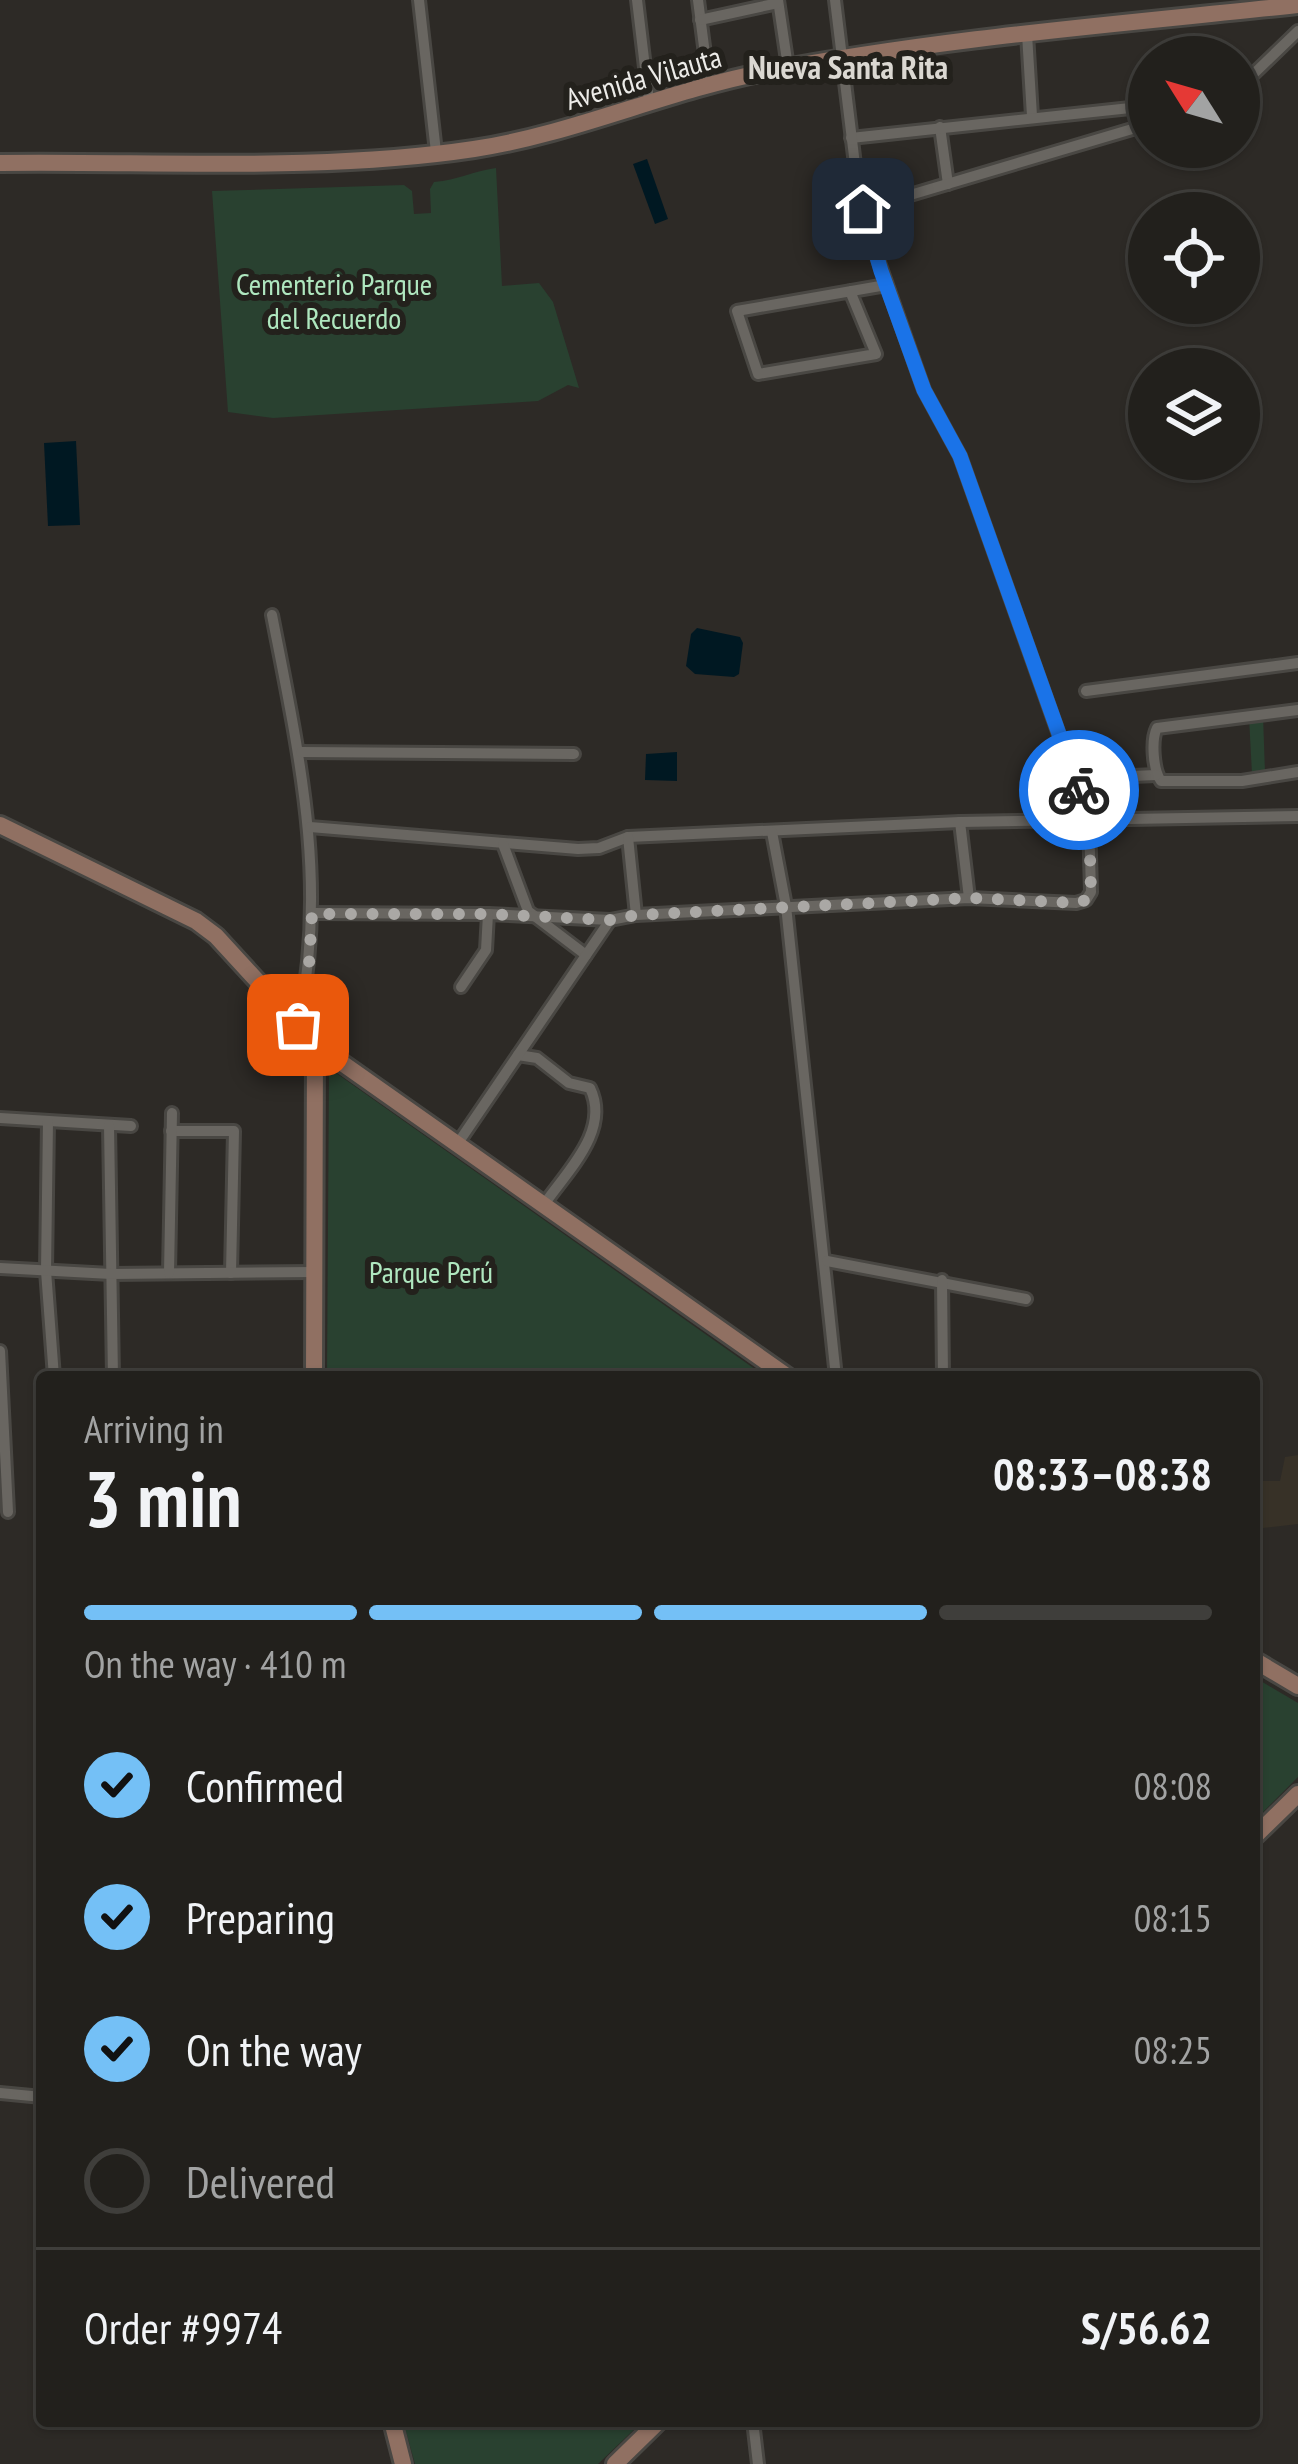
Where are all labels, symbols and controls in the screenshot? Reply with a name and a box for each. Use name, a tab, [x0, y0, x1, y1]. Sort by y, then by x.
street label: Avenida Vilauta	[561, 36, 725, 118]
north arrow	[1128, 36, 1260, 168]
map controls	[1128, 36, 1260, 480]
district label: Nueva Santa Rita	[748, 45, 948, 88]
pin	[812, 158, 914, 260]
icon: home	[830, 176, 896, 242]
button: locate	[1128, 192, 1260, 324]
park label: Cementerio Parque del Recuerdo	[236, 264, 432, 337]
button: layers	[1128, 348, 1260, 480]
courier	[1019, 730, 1139, 850]
icon: bike	[1046, 757, 1112, 823]
pin	[247, 974, 349, 1076]
icon: bag	[265, 992, 331, 1058]
park label: Parque Perú	[369, 1252, 493, 1291]
text: Arriving in	[84, 1403, 224, 1454]
text: 08:33–08:38	[993, 1444, 1212, 1502]
text: 3 min	[84, 1448, 242, 1549]
text: On the way · 410 m	[84, 1638, 346, 1689]
icon: check	[84, 1752, 150, 1818]
text: Confirmed	[186, 1756, 344, 1814]
text: 08:08	[1134, 1760, 1212, 1811]
icon: check	[84, 1884, 150, 1950]
text: Preparing	[186, 1888, 335, 1946]
text: 08:15	[1134, 1892, 1212, 1943]
icon: check	[84, 2016, 150, 2082]
text: On the way	[186, 2020, 362, 2078]
text: 08:25	[1134, 2024, 1212, 2075]
text: Delivered	[186, 2152, 335, 2210]
text: Order #9974	[84, 2298, 282, 2356]
text: S/56.62	[1081, 2298, 1212, 2356]

